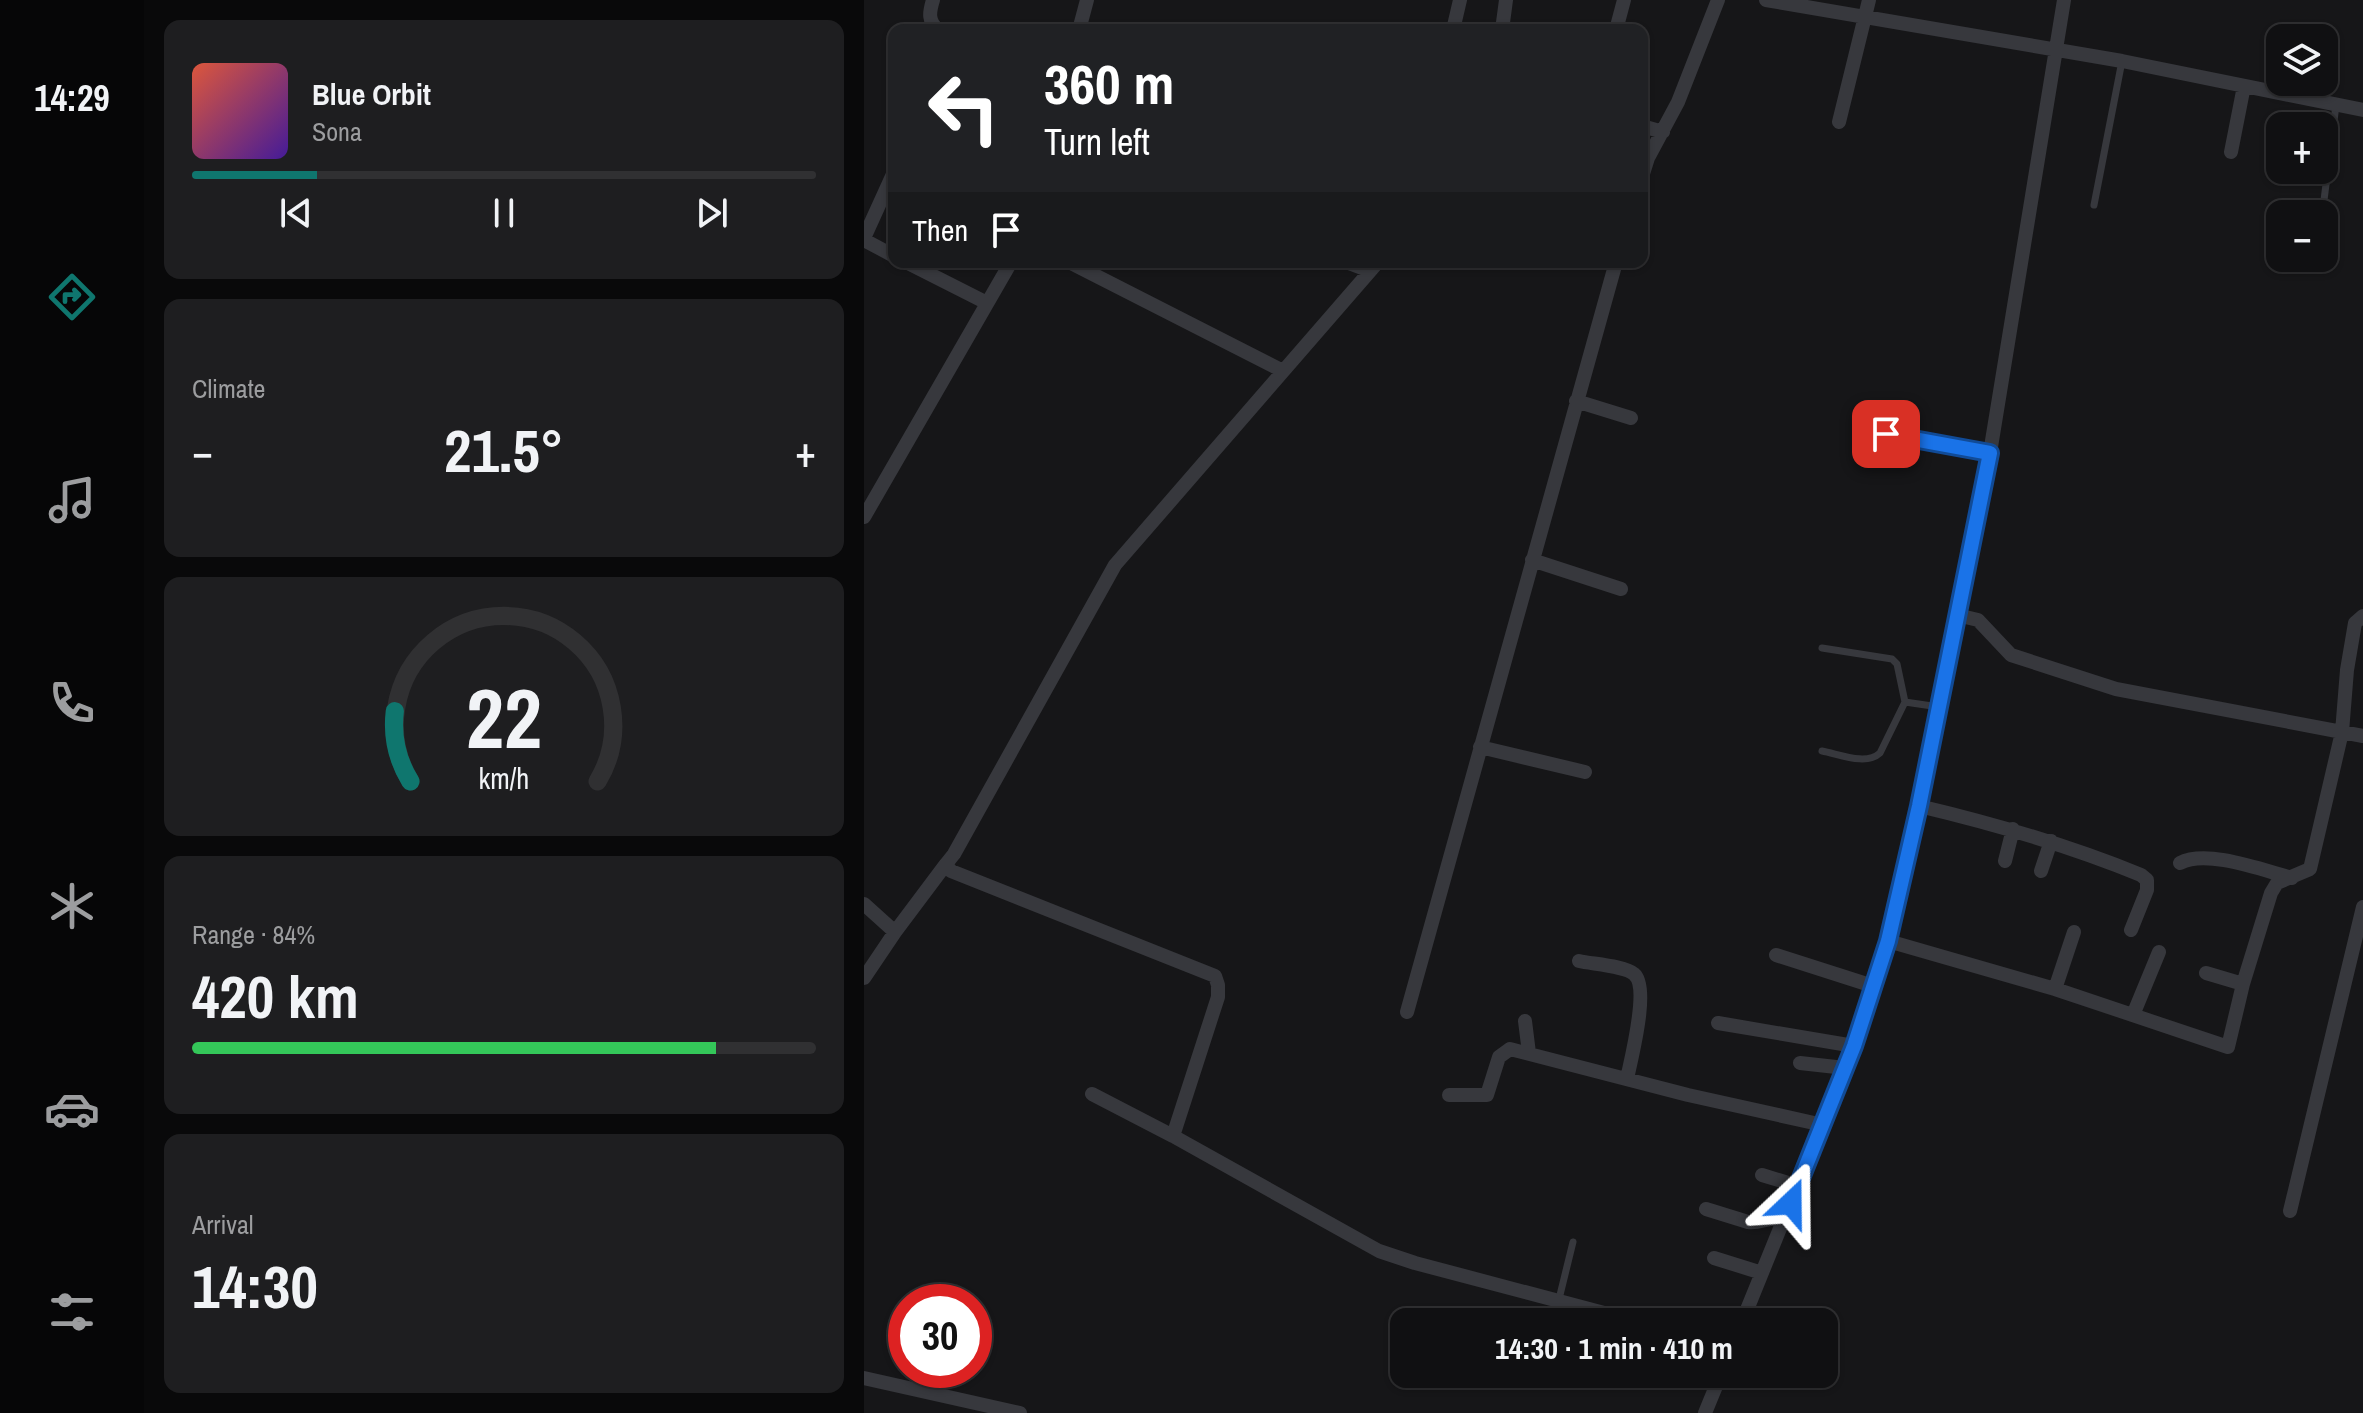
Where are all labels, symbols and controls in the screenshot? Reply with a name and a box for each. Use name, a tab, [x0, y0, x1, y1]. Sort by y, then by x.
map controls	[2266, 24, 2338, 272]
button: layers	[2266, 24, 2338, 96]
text: 360 m	[1044, 46, 1174, 121]
icon: left	[912, 56, 1016, 160]
text: 14:29	[34, 74, 110, 122]
text: Blue Orbit	[312, 74, 431, 114]
button: +	[2266, 112, 2338, 184]
text: Sona	[312, 114, 362, 149]
text: Turn left	[1044, 118, 1150, 166]
icon: previous	[274, 191, 318, 235]
icon: pause	[482, 191, 526, 235]
icon: next	[690, 191, 734, 235]
button: −	[2266, 200, 2338, 272]
icon: arrive	[984, 208, 1028, 252]
text: Then	[912, 210, 968, 250]
icon: directions	[44, 269, 100, 325]
text: Climate	[192, 371, 265, 406]
pin	[1852, 400, 1920, 468]
text: 21.5°	[444, 410, 564, 491]
icon: arrive	[1864, 412, 1908, 456]
text: −	[192, 421, 213, 481]
text: +	[795, 421, 816, 481]
icon: music	[44, 472, 100, 528]
text: 22	[466, 662, 542, 774]
icon: phone	[44, 675, 100, 731]
text: km/h	[479, 760, 529, 799]
icon: climate	[44, 878, 100, 934]
text: Range · 84%	[192, 917, 315, 952]
text: 420 km	[192, 956, 359, 1037]
icon: car	[44, 1081, 100, 1137]
position arrow	[1749, 1161, 1833, 1245]
text: Arrival	[192, 1207, 254, 1242]
text: 14:30	[192, 1246, 318, 1327]
icon: filters	[44, 1284, 100, 1340]
speed limit sign: 30	[888, 1284, 992, 1388]
text: 14:30 · 1 min · 410 m	[1495, 1328, 1733, 1368]

